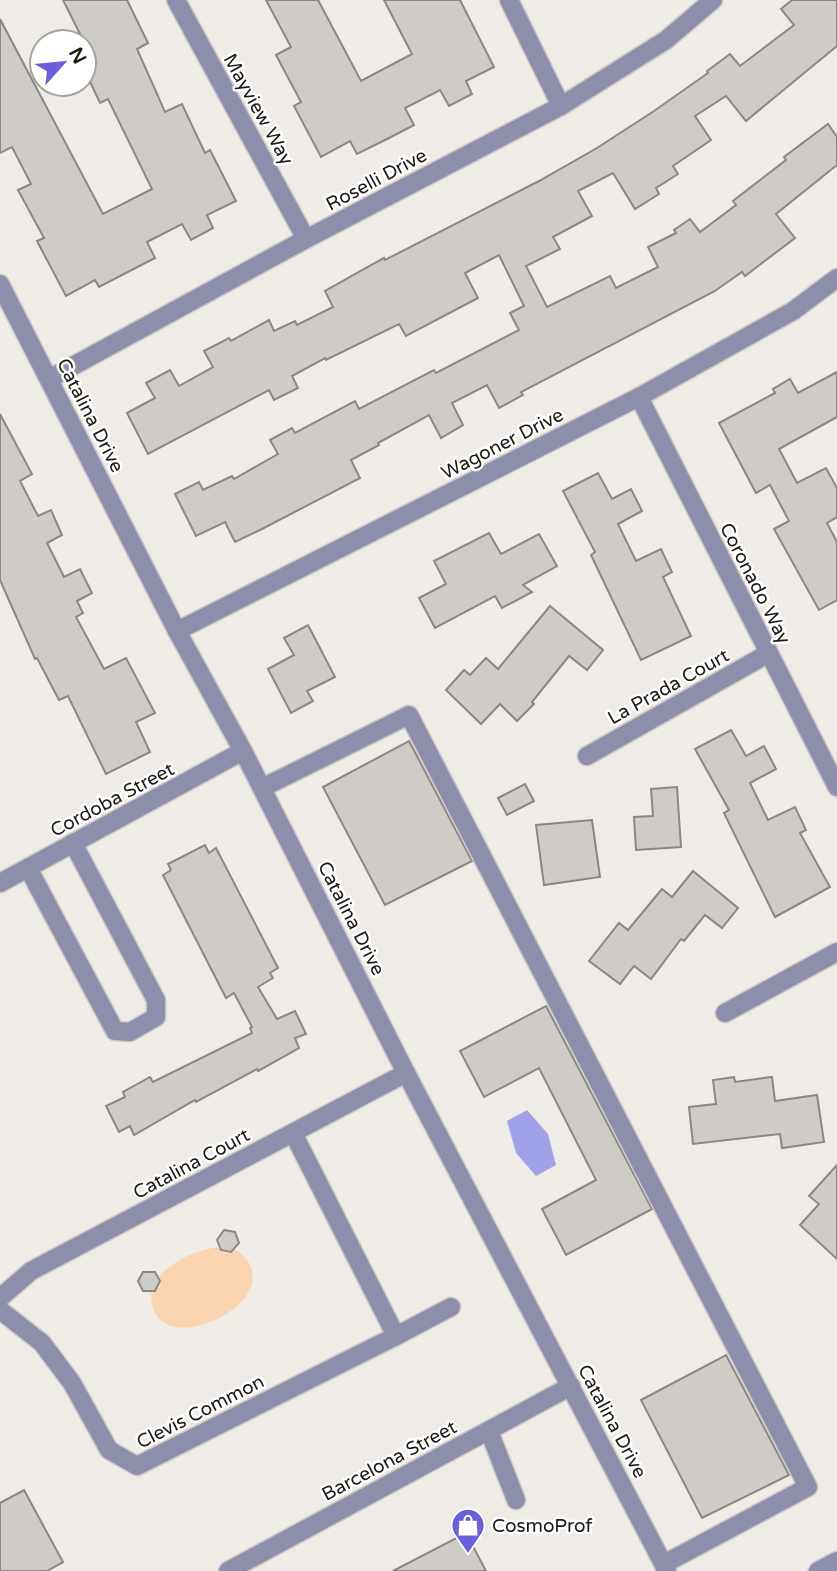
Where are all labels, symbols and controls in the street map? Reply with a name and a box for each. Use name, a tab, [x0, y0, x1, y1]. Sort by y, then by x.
north arrow	[28, 28, 98, 98]
text: N	[64, 44, 91, 68]
street label: Mayview Way	[219, 50, 298, 169]
street label: Roselli Drive	[322, 144, 431, 216]
street label: Catalina Drive	[52, 355, 128, 476]
street label: Wagoner Drive	[438, 404, 567, 484]
street label: Coronado Way	[715, 519, 795, 648]
street label: La Prada Court	[604, 644, 733, 729]
street label: Cordoba Street	[47, 758, 178, 842]
street label: Catalina Drive	[313, 858, 389, 979]
street label: Catalina Court	[129, 1124, 254, 1204]
street label: Catalina Drive	[573, 1361, 651, 1482]
street label: Clevis Common	[133, 1370, 268, 1453]
street label: Barcelona Street	[318, 1416, 461, 1506]
shop icon: CosmoProf	[449, 1506, 487, 1555]
place label: CosmoProf	[492, 1515, 593, 1537]

